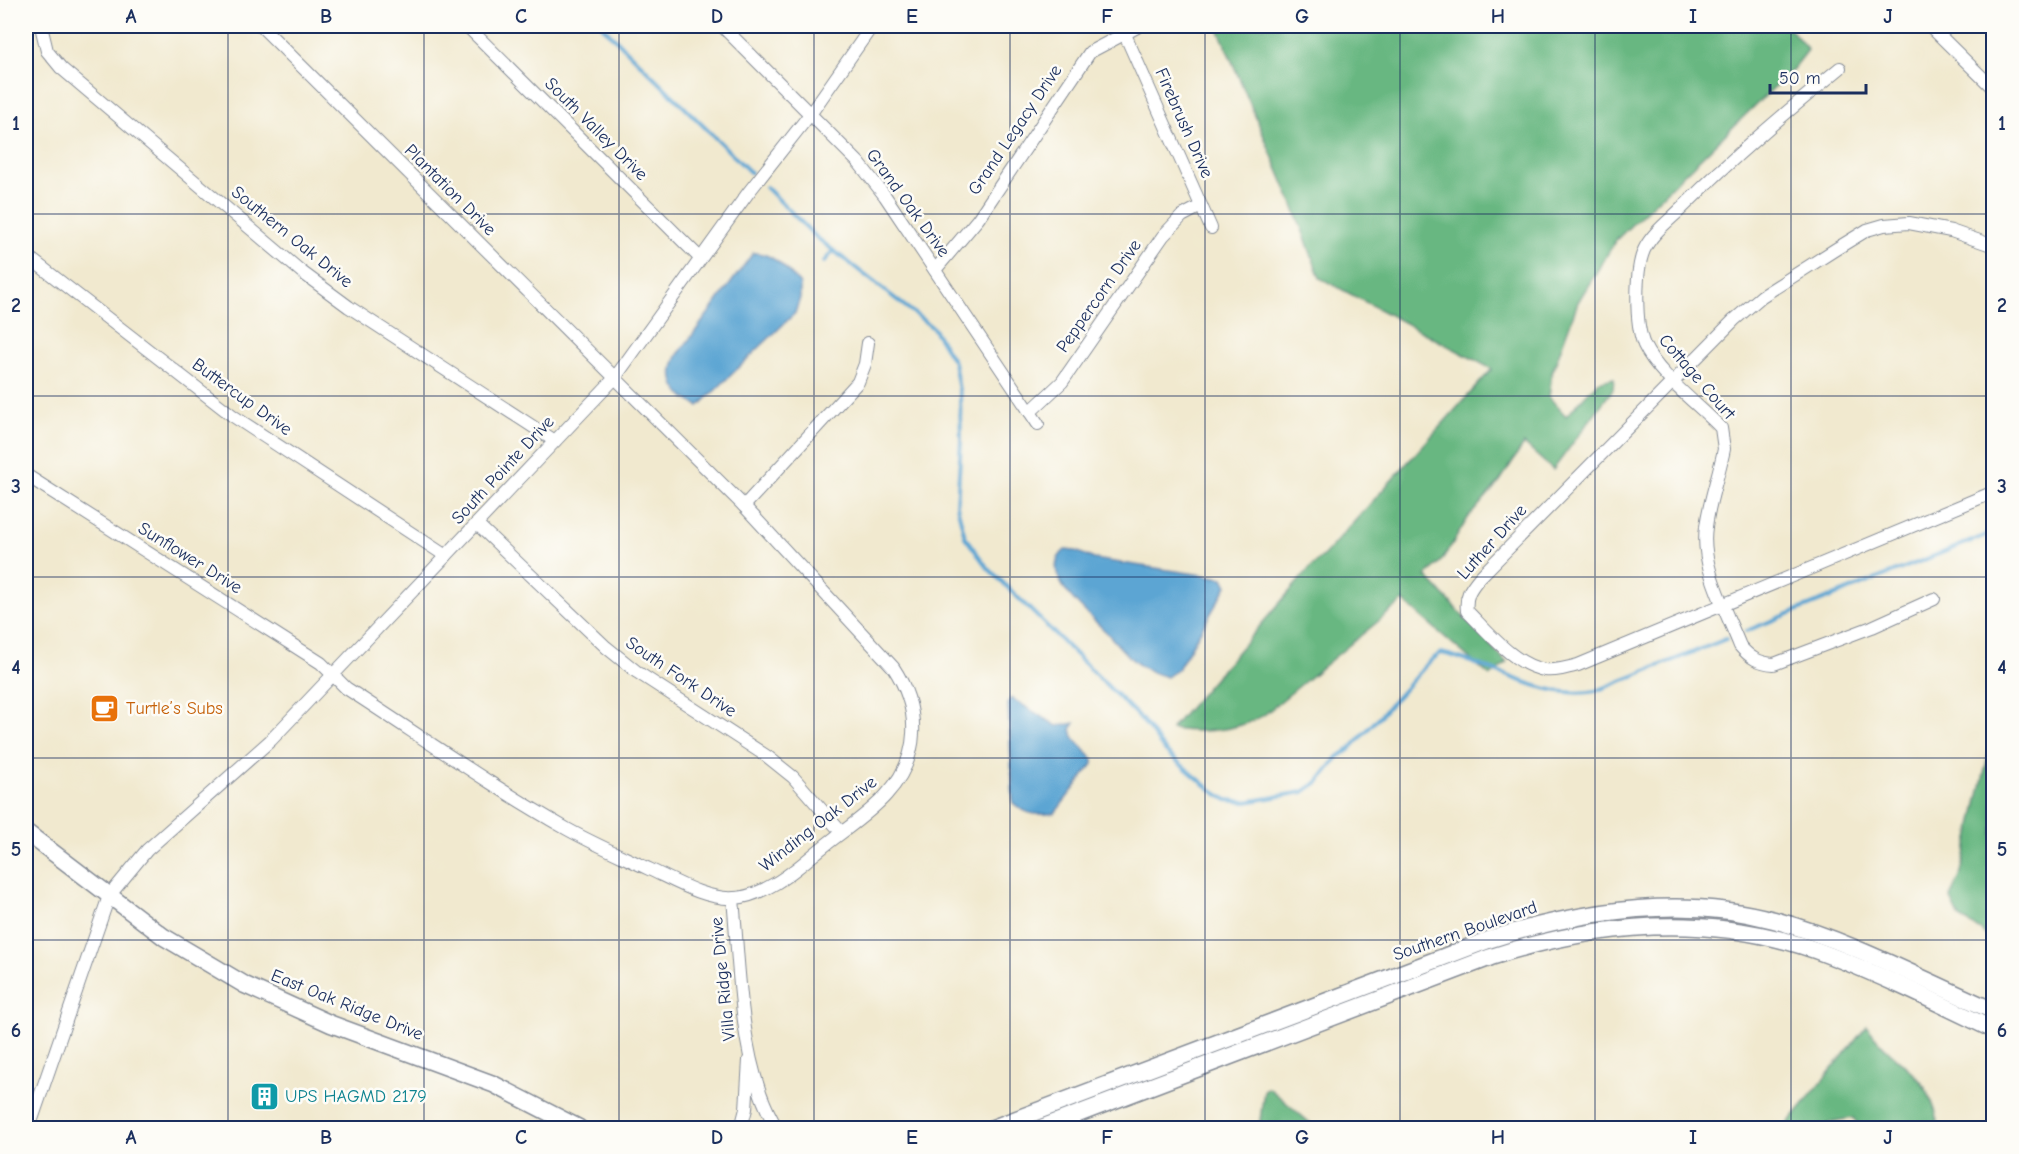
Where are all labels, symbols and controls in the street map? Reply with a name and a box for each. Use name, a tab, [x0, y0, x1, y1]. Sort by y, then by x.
text: A	[125, 5, 137, 28]
text: B	[320, 5, 332, 28]
text: C	[515, 5, 527, 28]
text: D	[711, 5, 723, 28]
text: E	[906, 5, 918, 28]
text: F	[1101, 5, 1113, 28]
text: G	[1295, 5, 1309, 28]
text: H	[1491, 5, 1505, 28]
text: I	[1689, 5, 1697, 28]
text: J	[1883, 5, 1893, 28]
scale bar	[1770, 57, 1866, 95]
street label: Grand Legacy Drive	[964, 61, 1066, 199]
street label: Firebrush Drive	[1150, 65, 1218, 181]
text: 50 m	[1779, 68, 1821, 89]
street label: South Valley Drive	[540, 73, 652, 185]
text: 1	[12, 112, 20, 135]
text: 1	[1998, 112, 2006, 135]
street label: Plantation Drive	[400, 140, 500, 240]
street label: Grand Oak Drive	[862, 145, 954, 261]
street label: Southern Oak Drive	[227, 182, 357, 292]
street label: Peppercorn Drive	[1052, 235, 1146, 357]
text: 2	[11, 294, 21, 317]
text: 2	[1997, 294, 2007, 317]
street label: Cottage Court	[1654, 330, 1740, 425]
street label: Buttercup Drive	[188, 354, 296, 440]
street label: South Pointe Drive	[447, 411, 559, 529]
text: 3	[11, 475, 21, 498]
text: 3	[1997, 475, 2007, 498]
street label: Luther Drive	[1453, 500, 1531, 584]
street label: Sunflower Drive	[134, 518, 246, 598]
street label: South Fork Drive	[622, 632, 740, 722]
text: 4	[11, 656, 21, 679]
text: 4	[1997, 656, 2007, 679]
cafe icon: Turtle’s Subs	[89, 692, 121, 724]
place label: Turtle’s Subs	[126, 698, 223, 719]
street label: Winding Oak Drive	[755, 772, 881, 876]
text: 5	[11, 838, 21, 861]
text: 5	[1997, 838, 2007, 861]
street label: Southern Boulevard	[1390, 896, 1540, 966]
street label: Villa Ridge Drive	[706, 916, 740, 1042]
street label: East Oak Ridge Drive	[268, 965, 426, 1045]
text: 6	[11, 1019, 21, 1042]
text: 6	[1997, 1019, 2007, 1042]
building icon: UPS HAGMD 2179	[248, 1080, 280, 1112]
place label: UPS HAGMD 2179	[285, 1086, 427, 1107]
text: A	[125, 1126, 137, 1149]
text: B	[320, 1126, 332, 1149]
text: C	[515, 1126, 527, 1149]
text: D	[711, 1126, 723, 1149]
text: E	[906, 1126, 918, 1149]
text: F	[1101, 1126, 1113, 1149]
text: G	[1295, 1126, 1309, 1149]
text: H	[1491, 1126, 1505, 1149]
text: I	[1689, 1126, 1697, 1149]
text: J	[1883, 1126, 1893, 1149]

